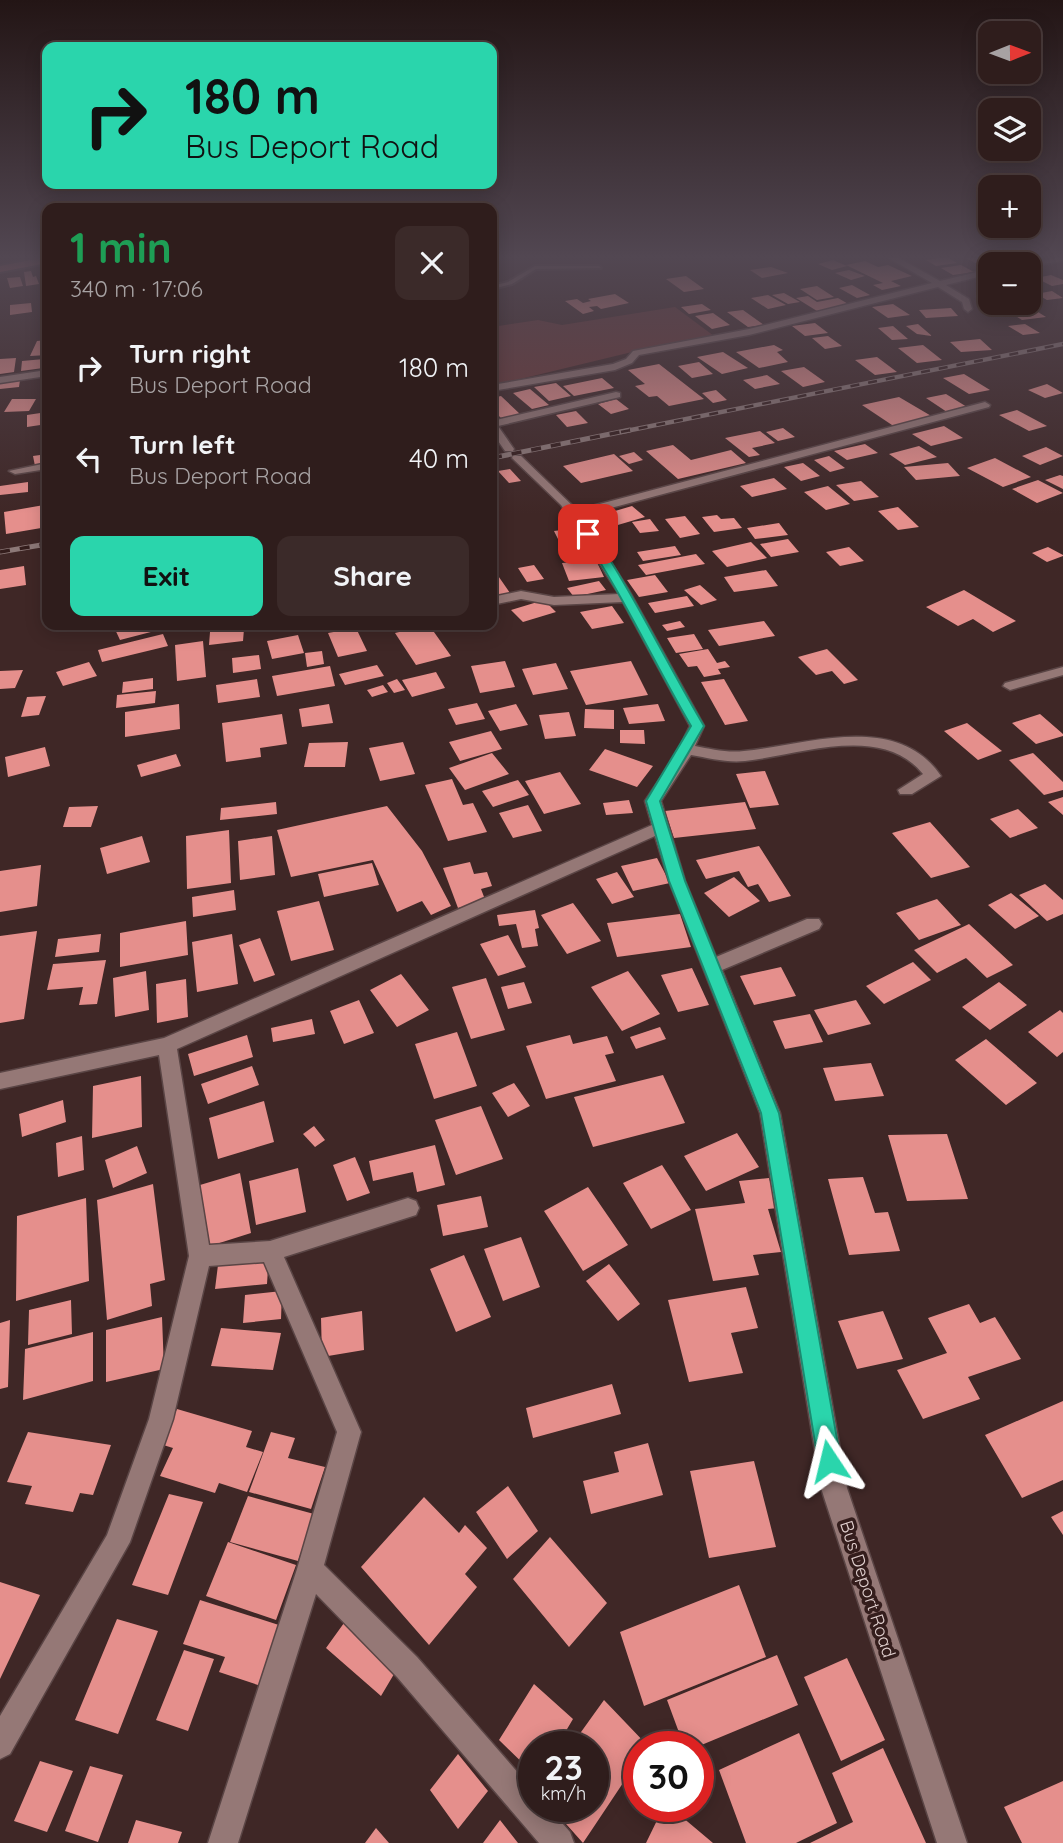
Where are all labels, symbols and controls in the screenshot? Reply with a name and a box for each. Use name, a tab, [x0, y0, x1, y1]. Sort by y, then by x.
north arrow	[978, 21, 1041, 84]
map controls	[978, 21, 1041, 315]
text: 180 m	[185, 65, 320, 126]
icon: right	[70, 70, 161, 161]
button: layers	[978, 98, 1041, 161]
text: Bus Deport Road	[185, 126, 439, 166]
button: +	[978, 175, 1041, 238]
text: 1 min	[70, 221, 172, 274]
button: close	[395, 226, 469, 300]
button: −	[978, 252, 1041, 315]
text: 340 m · 17:06	[70, 274, 203, 303]
text: Turn right	[129, 337, 251, 370]
icon: right	[70, 349, 108, 387]
text: 180 m	[399, 351, 469, 384]
text: Bus Deport Road	[129, 370, 312, 399]
text: Turn left	[129, 428, 236, 461]
icon: left	[70, 440, 108, 478]
text: 40 m	[409, 442, 469, 475]
text: Bus Deport Road	[129, 461, 312, 490]
pin	[558, 504, 618, 564]
icon: arrive	[569, 515, 607, 553]
button: Exit	[70, 536, 263, 616]
button: Share	[277, 536, 469, 616]
position arrow	[792, 1424, 866, 1498]
street label: Bus Deport Road	[835, 1517, 901, 1661]
speed limit sign: 30	[623, 1731, 714, 1822]
text: 23	[544, 1745, 583, 1789]
text: km/h	[541, 1782, 586, 1805]

